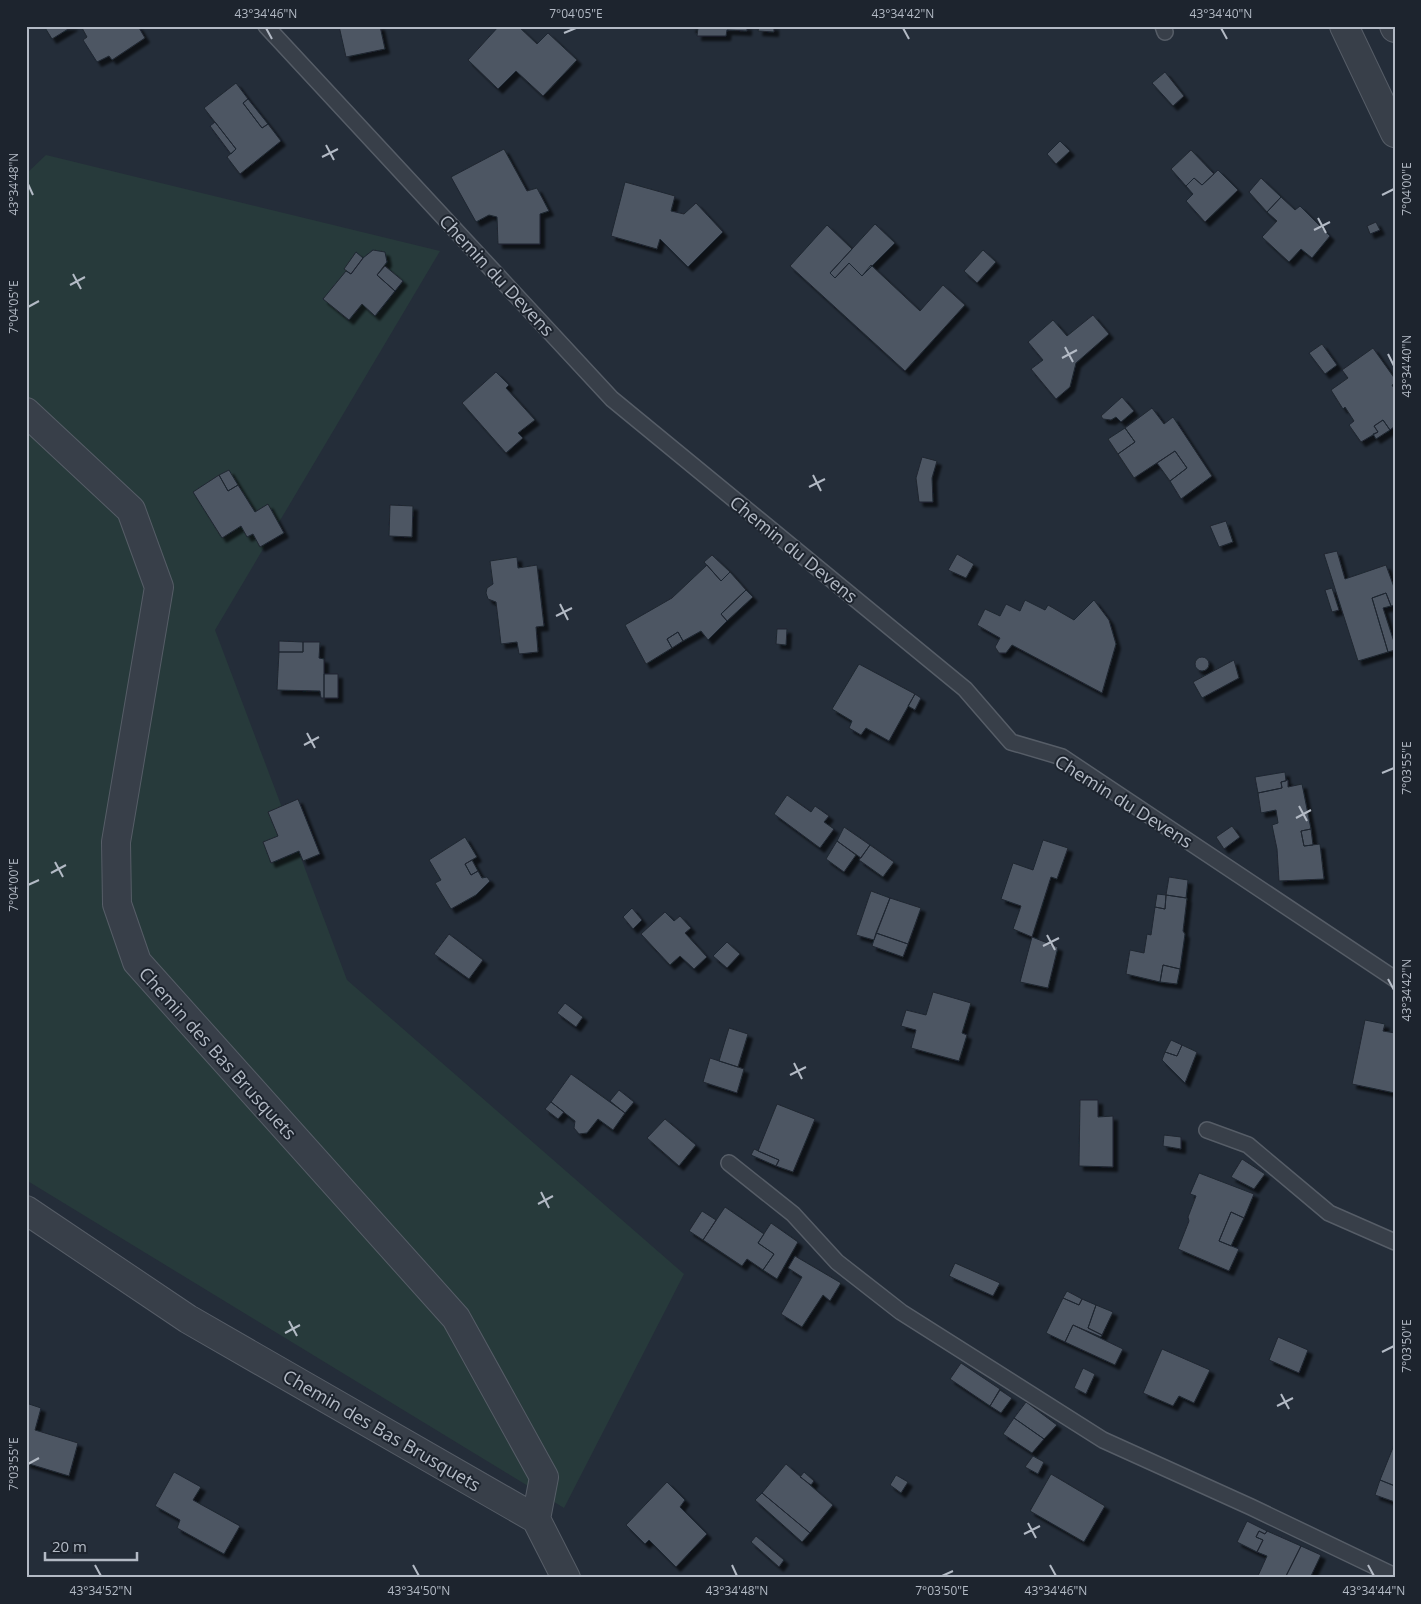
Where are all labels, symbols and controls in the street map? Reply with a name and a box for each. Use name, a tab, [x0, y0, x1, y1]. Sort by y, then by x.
text: 43°34'46"N	[235, 5, 297, 22]
text: 7°04'05"E	[549, 5, 603, 22]
text: 43°34'42"N	[872, 5, 934, 22]
text: 43°34'40"N	[1190, 5, 1252, 22]
text: 43°34'48"N	[5, 153, 22, 215]
text: 7°04'00"E	[1398, 162, 1415, 216]
street label: Chemin du Devens	[434, 209, 560, 341]
text: 7°04'05"E	[5, 280, 22, 334]
text: 43°34'40"N	[1398, 335, 1415, 397]
street label: Chemin du Devens	[725, 490, 863, 608]
text: 7°03'55"E	[1398, 741, 1415, 795]
street label: Chemin du Devens	[1051, 749, 1197, 853]
text: 7°04'00"E	[5, 858, 22, 912]
text: 43°34'42"N	[1398, 959, 1415, 1021]
street label: Chemin des Bas Brusquets	[134, 962, 302, 1144]
text: 7°03'50"E	[1398, 1319, 1415, 1373]
street label: Chemin des Bas Brusquets	[279, 1364, 485, 1496]
text: 7°03'55"E	[5, 1437, 22, 1491]
scale bar	[45, 1529, 138, 1561]
text: 20 m	[52, 1536, 87, 1556]
text: 43°34'52"N	[70, 1582, 132, 1599]
text: 43°34'50"N	[388, 1582, 450, 1599]
text: 43°34'48"N	[706, 1582, 768, 1599]
text: 7°03'50"E	[915, 1582, 969, 1599]
text: 43°34'46"N	[1025, 1582, 1087, 1599]
text: 43°34'44"N	[1343, 1582, 1405, 1599]

